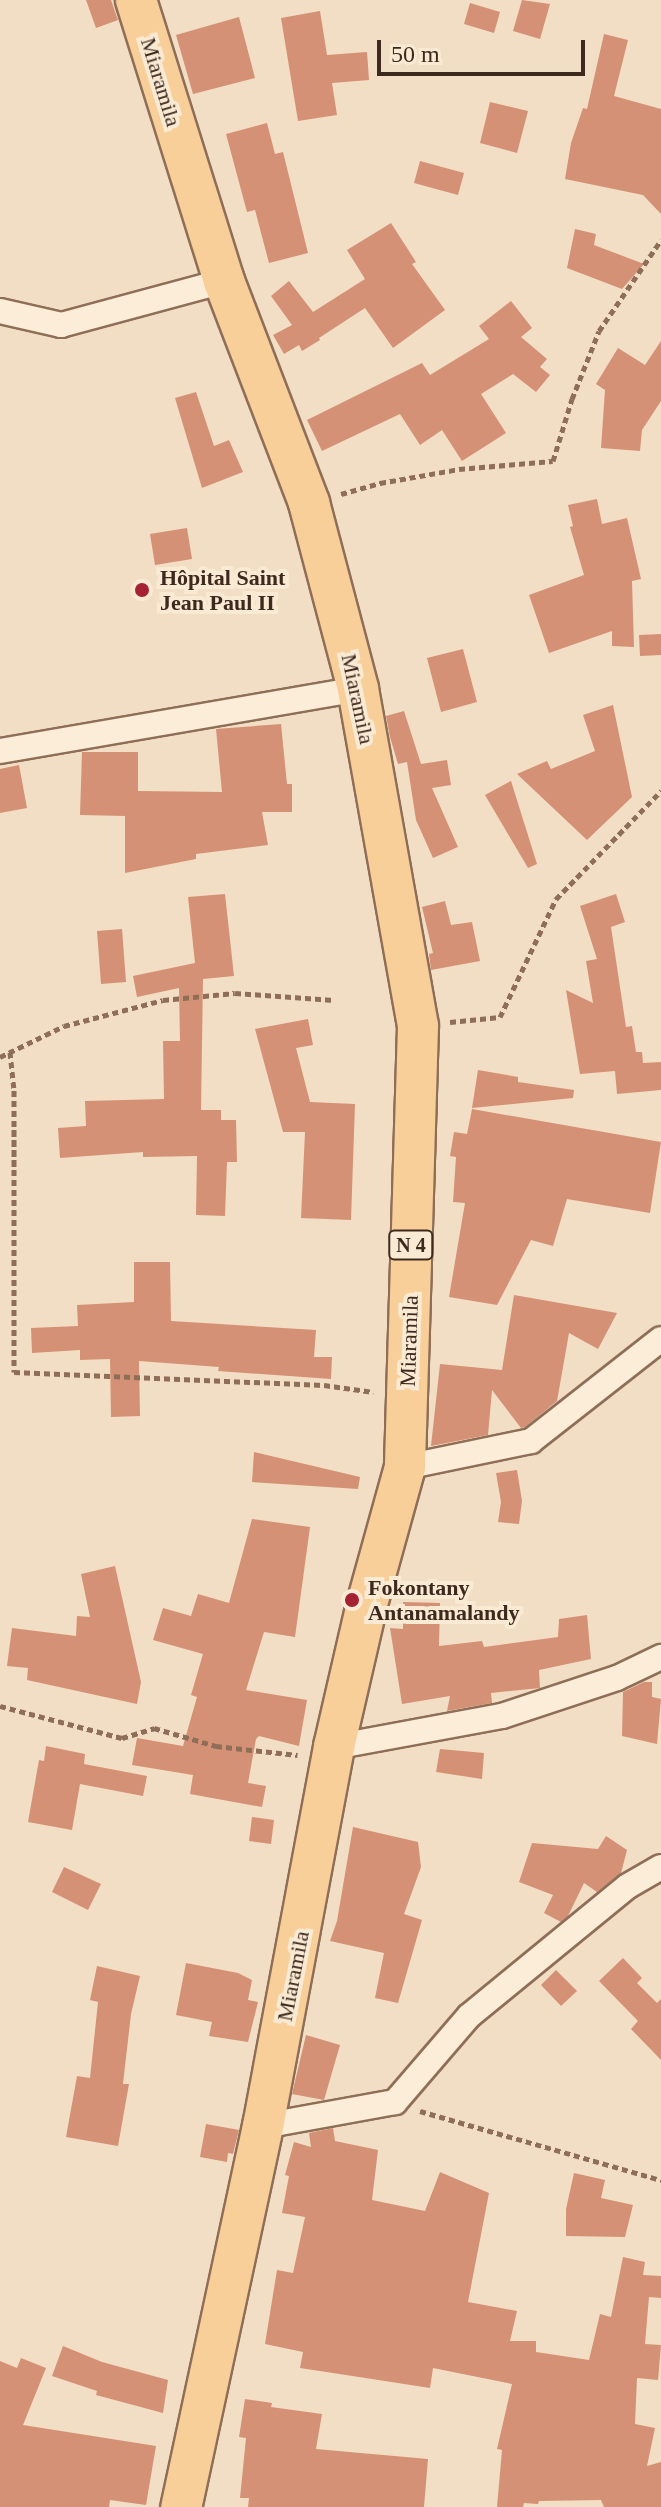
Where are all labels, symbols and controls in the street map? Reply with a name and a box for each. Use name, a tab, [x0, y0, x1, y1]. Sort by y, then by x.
scale bar	[381, 24, 589, 74]
street label: Miaramila	[135, 34, 187, 130]
text: 50 m	[391, 41, 440, 67]
place label: Hôpital Saint Jean Paul II	[160, 564, 285, 616]
marker: Hôpital Saint Jean Paul II	[131, 579, 153, 601]
street label: Miaramila	[336, 651, 380, 747]
road number: N 4	[387, 1229, 435, 1261]
street label: Miaramila	[394, 1295, 424, 1387]
place label: Fokontany Antanamalandy	[368, 1574, 520, 1626]
marker: Fokontany Antanamalandy	[343, 1591, 361, 1609]
street label: Miaramila	[271, 1929, 315, 2023]

